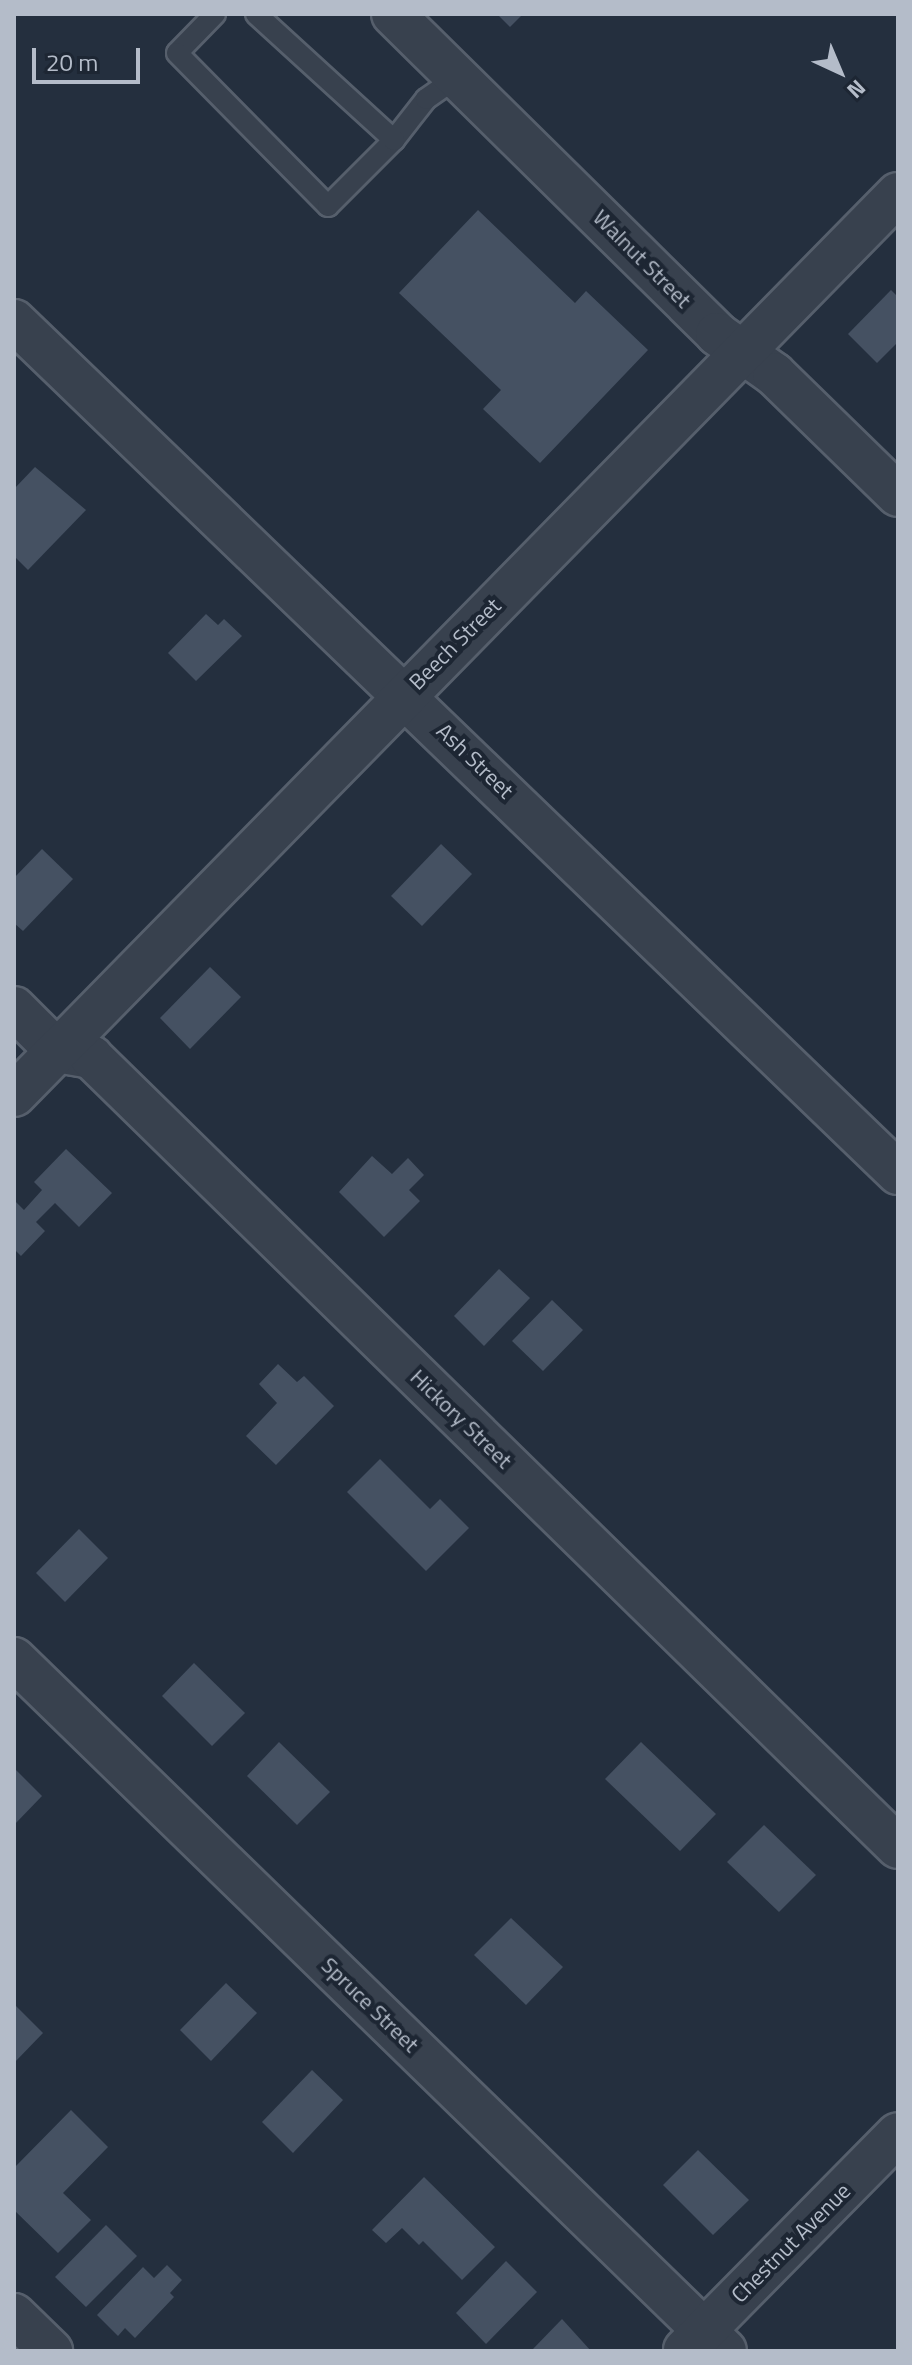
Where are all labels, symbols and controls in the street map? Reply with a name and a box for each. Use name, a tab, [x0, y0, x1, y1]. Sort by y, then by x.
scale bar	[36, 32, 144, 82]
north arrow	[800, 32, 880, 112]
text: 20 m	[46, 44, 98, 80]
text: N	[839, 72, 874, 107]
street label: Walnut Street	[587, 204, 697, 314]
street label: Beech Street	[404, 593, 506, 695]
street label: Ash Street	[431, 718, 519, 804]
street label: Hickory Street	[405, 1364, 517, 1474]
street label: Spruce Street	[316, 1952, 424, 2058]
street label: Chestnut Avenue	[726, 2178, 856, 2308]

